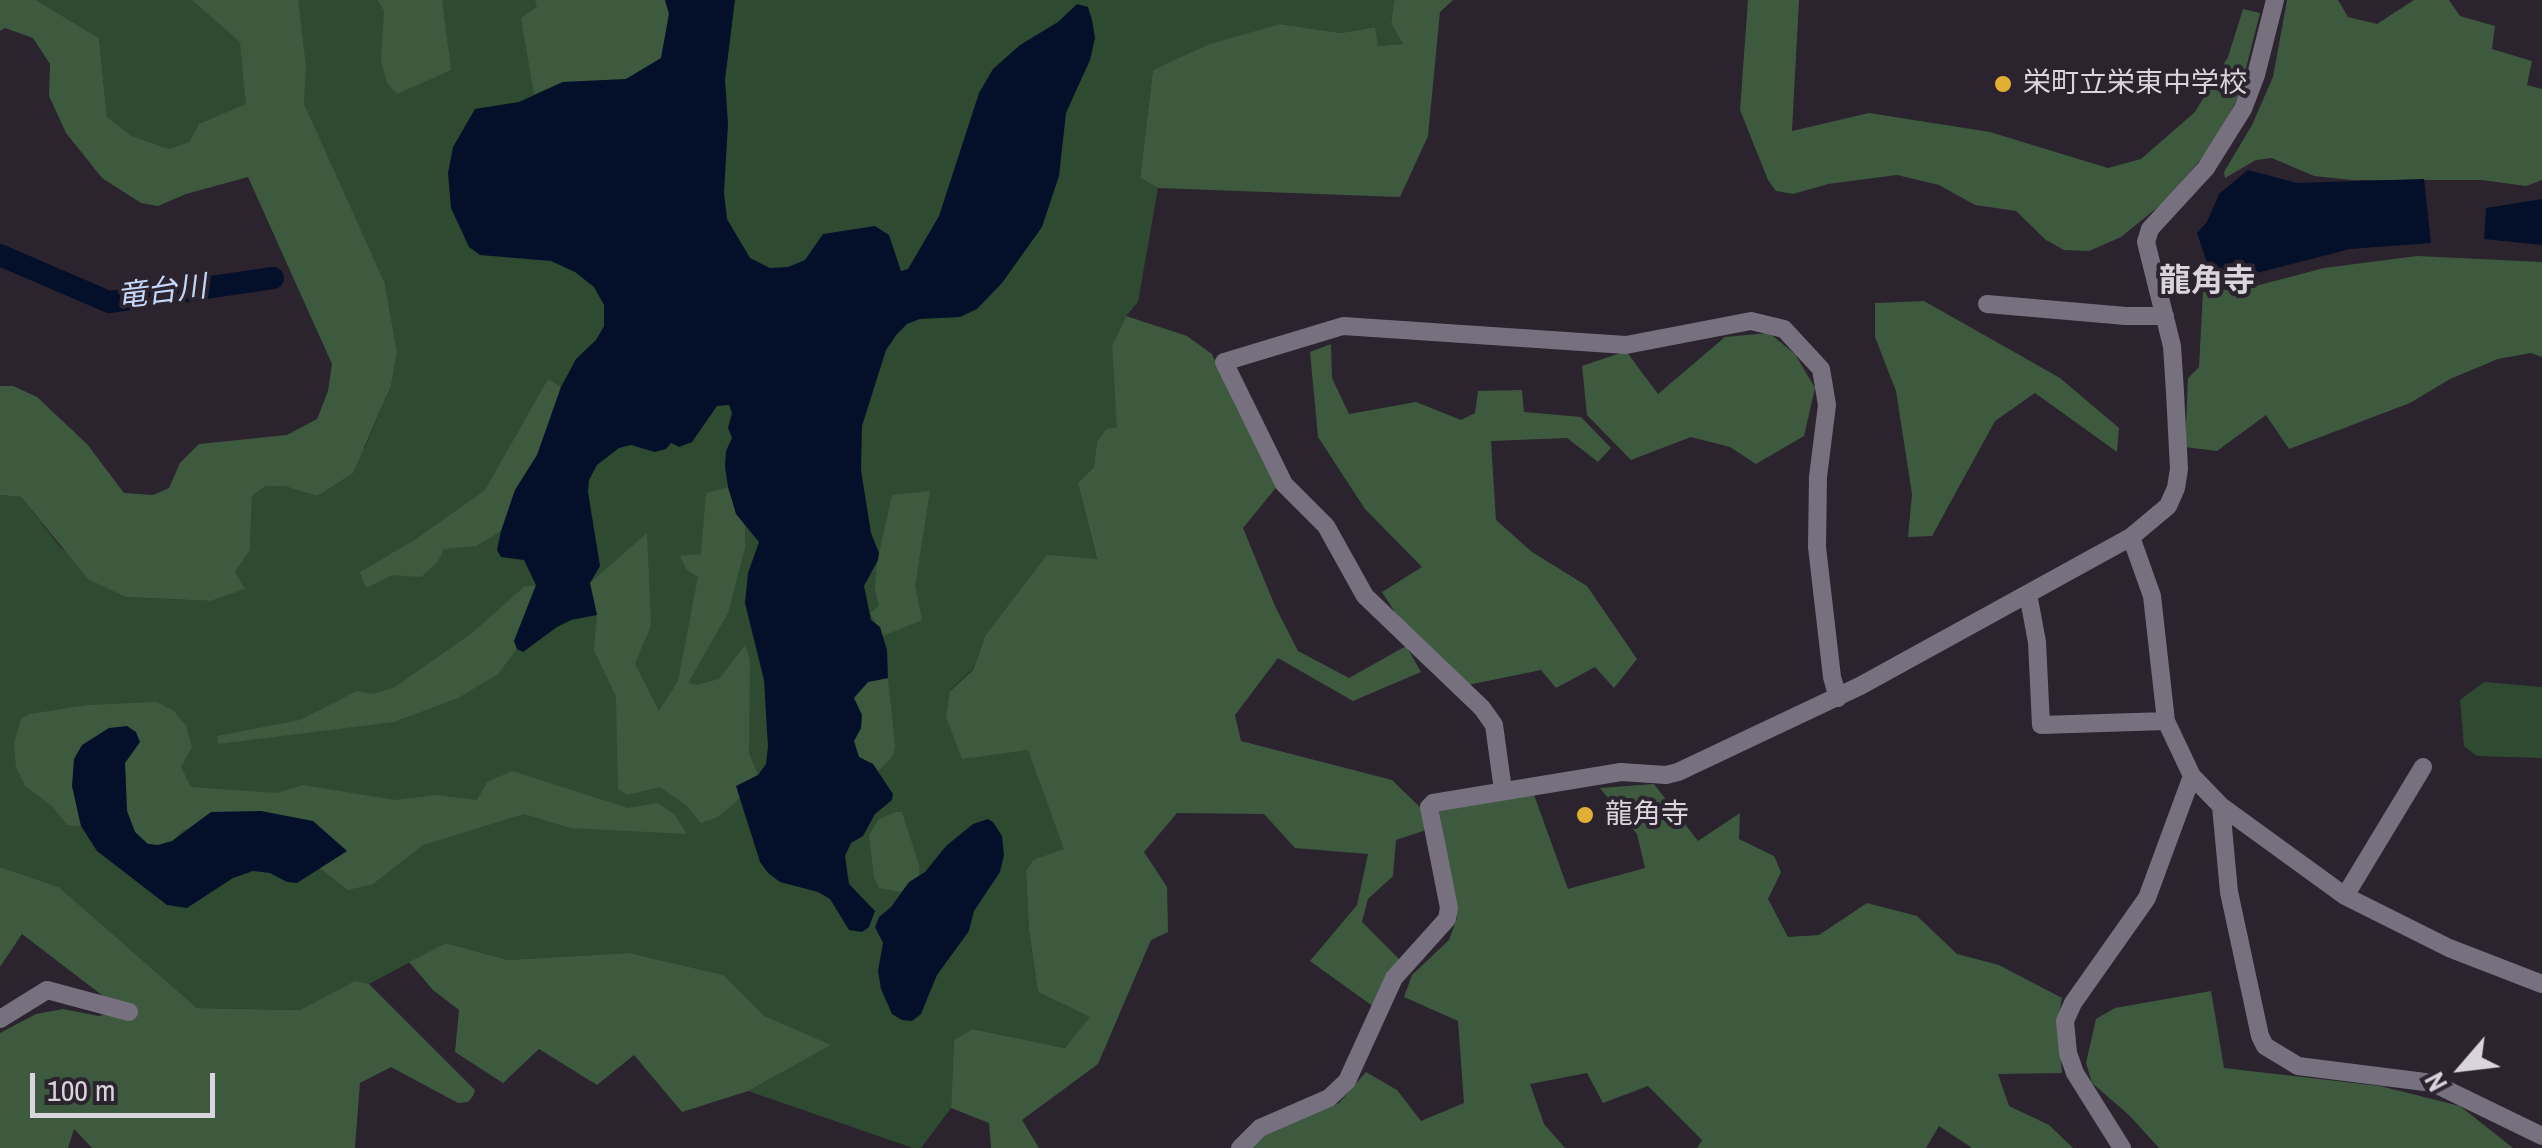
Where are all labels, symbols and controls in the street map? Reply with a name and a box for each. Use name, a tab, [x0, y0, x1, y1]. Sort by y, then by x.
place label: 栄町立栄東中学校	[2023, 67, 2247, 101]
marker: 栄町立栄東中学校	[1992, 73, 2014, 95]
district label: 龍角寺	[2159, 263, 2255, 301]
water label: 竜台川	[115, 270, 209, 316]
place label: 龍角寺	[1605, 798, 1689, 832]
marker: 龍角寺	[1574, 804, 1596, 826]
north arrow	[2412, 1018, 2512, 1118]
scale bar	[35, 1053, 220, 1115]
text: N	[2415, 1066, 2456, 1098]
text: 100 m	[47, 1070, 115, 1110]

